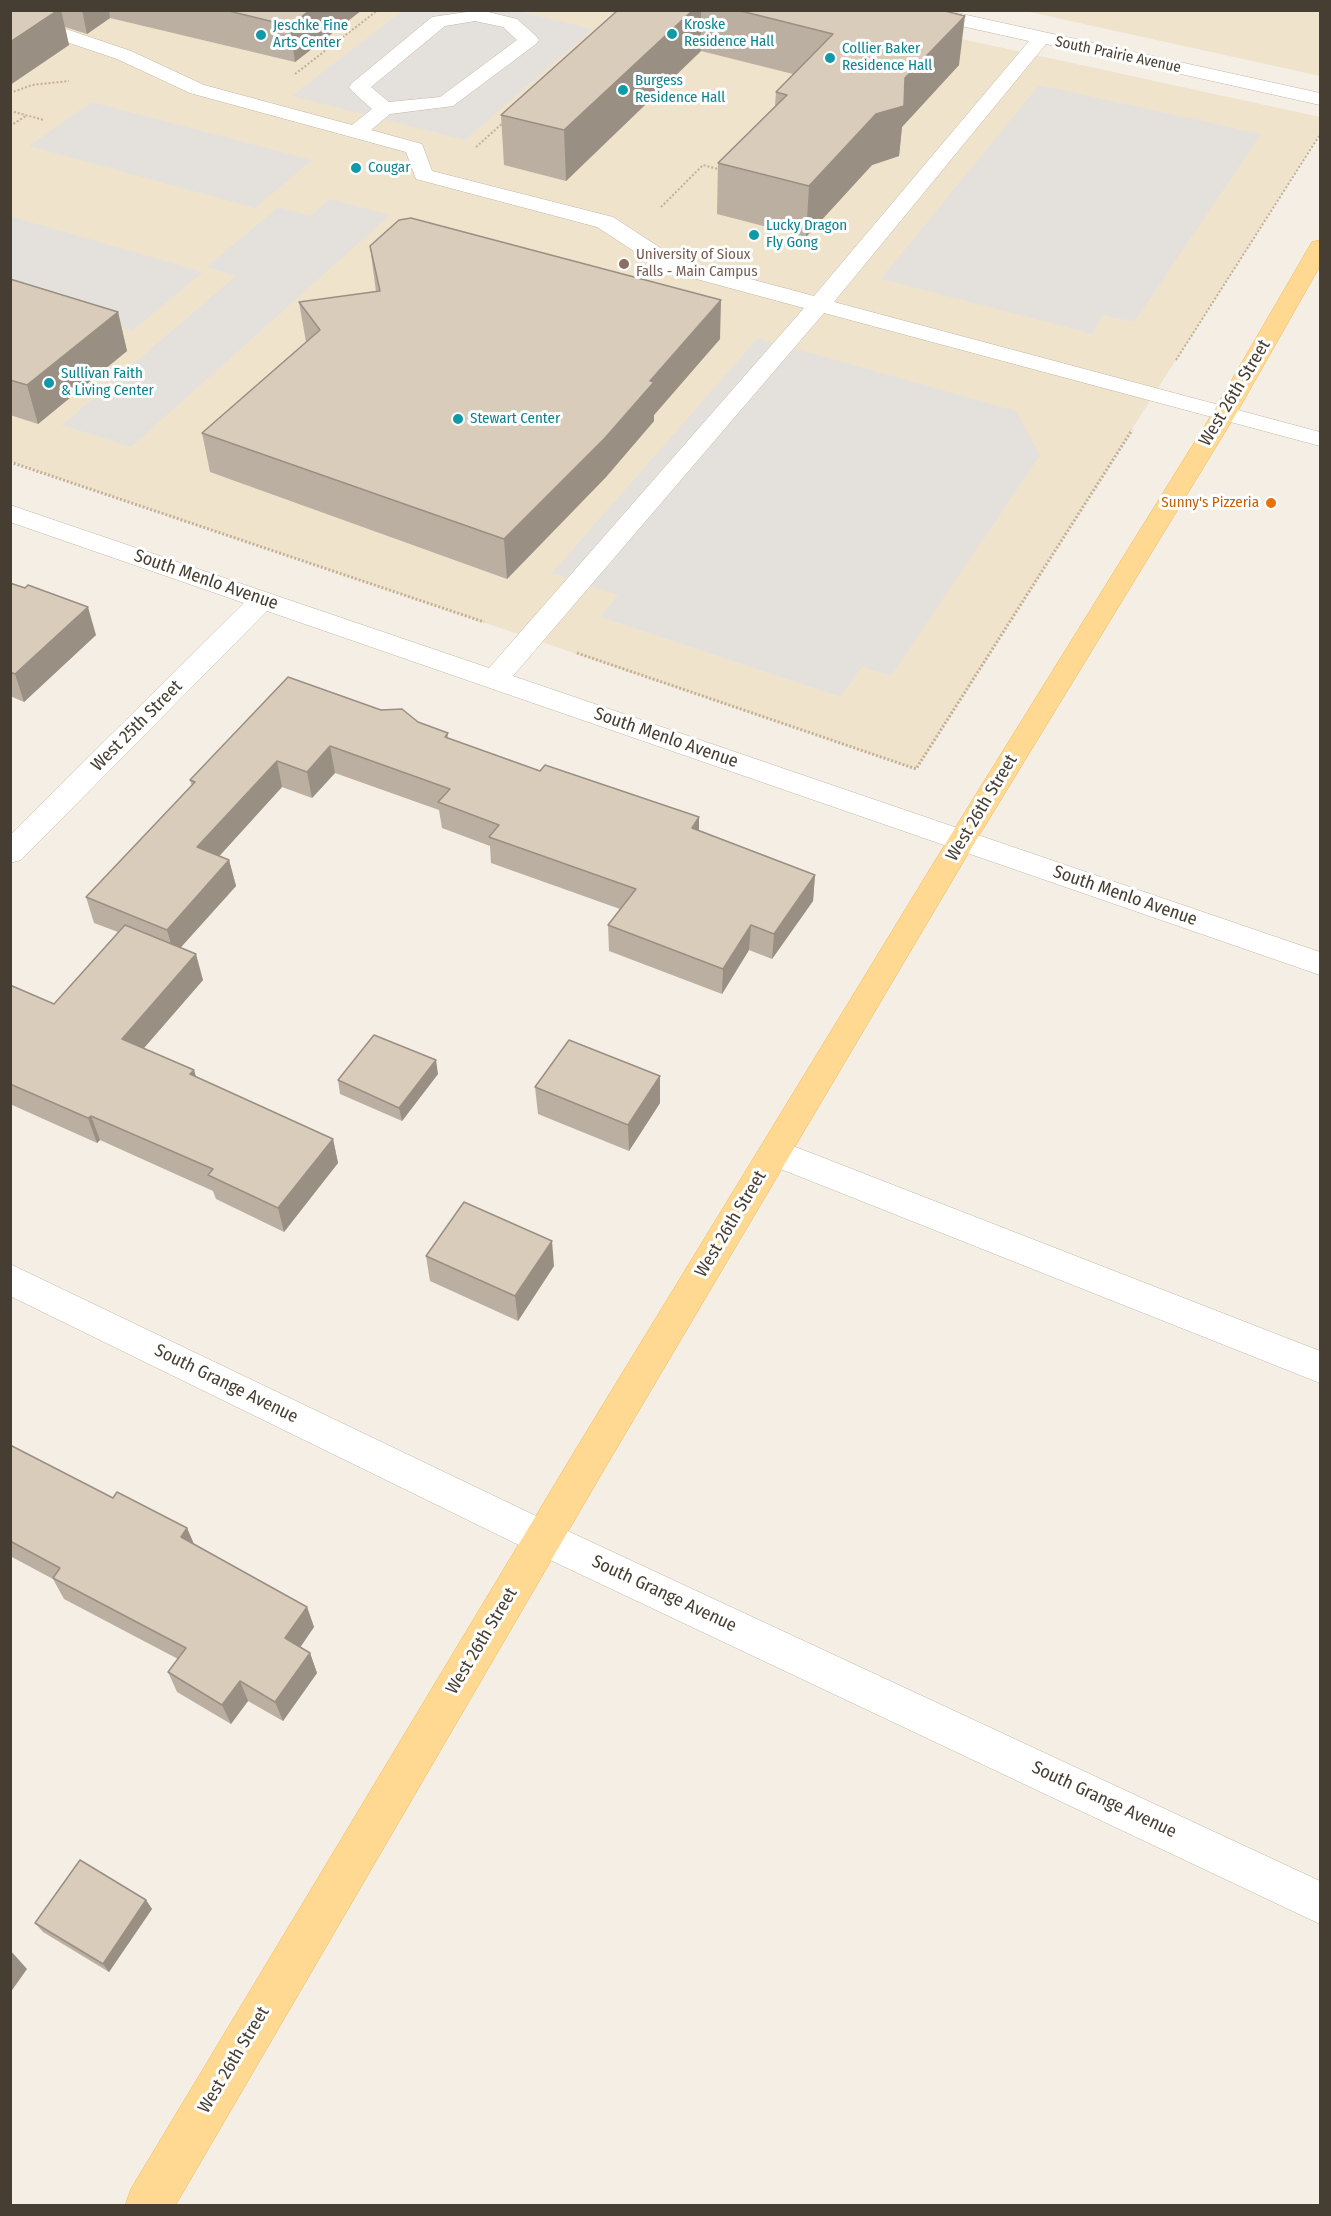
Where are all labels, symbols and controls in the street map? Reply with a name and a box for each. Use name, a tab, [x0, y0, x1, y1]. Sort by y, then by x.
place label: Kroske Residence Hall	[684, 16, 774, 51]
place label: Jeschke Fine Arts Center	[273, 17, 348, 52]
marker: Kroske Residence Hall	[665, 27, 679, 41]
marker: Jeschke Fine Arts Center	[254, 28, 268, 42]
street label: South Prairie Avenue	[1054, 33, 1182, 77]
place label: Collier Baker Residence Hall	[842, 40, 932, 75]
marker: Collier Baker Residence Hall	[823, 51, 837, 65]
place label: Burgess Residence Hall	[635, 72, 725, 107]
marker: Burgess Residence Hall	[616, 83, 630, 97]
place label: Cougar	[368, 159, 410, 177]
marker: Cougar	[349, 161, 363, 175]
place label: Lucky Dragon Fly Gong	[766, 217, 847, 252]
marker: Lucky Dragon Fly Gong	[747, 228, 761, 242]
place label: University of Sioux Falls - Main Campus	[636, 246, 758, 281]
marker: University of Sioux Falls - Main Campus	[617, 257, 631, 271]
street label: West 26th Street	[1195, 336, 1275, 450]
place label: Sullivan Faith & Living Center	[61, 365, 154, 400]
marker: Sullivan Faith & Living Center	[42, 376, 56, 390]
place label: Stewart Center	[470, 410, 560, 428]
marker: Stewart Center	[451, 412, 465, 426]
place label: Sunny's Pizzeria	[1161, 494, 1259, 512]
marker: Sunny's Pizzeria	[1264, 496, 1278, 510]
street label: South Menlo Avenue	[131, 545, 281, 615]
street label: West 25th Street	[87, 676, 187, 776]
street label: South Menlo Avenue	[591, 703, 741, 773]
street label: West 26th Street	[942, 751, 1022, 865]
street label: South Menlo Avenue	[1050, 861, 1200, 931]
street label: West 26th Street	[691, 1167, 771, 1281]
street label: South Grange Avenue	[151, 1340, 301, 1428]
street label: South Grange Avenue	[588, 1551, 740, 1637]
street label: West 26th Street	[442, 1584, 522, 1698]
street label: South Grange Avenue	[1028, 1757, 1180, 1843]
street label: West 26th Street	[194, 2003, 274, 2117]

